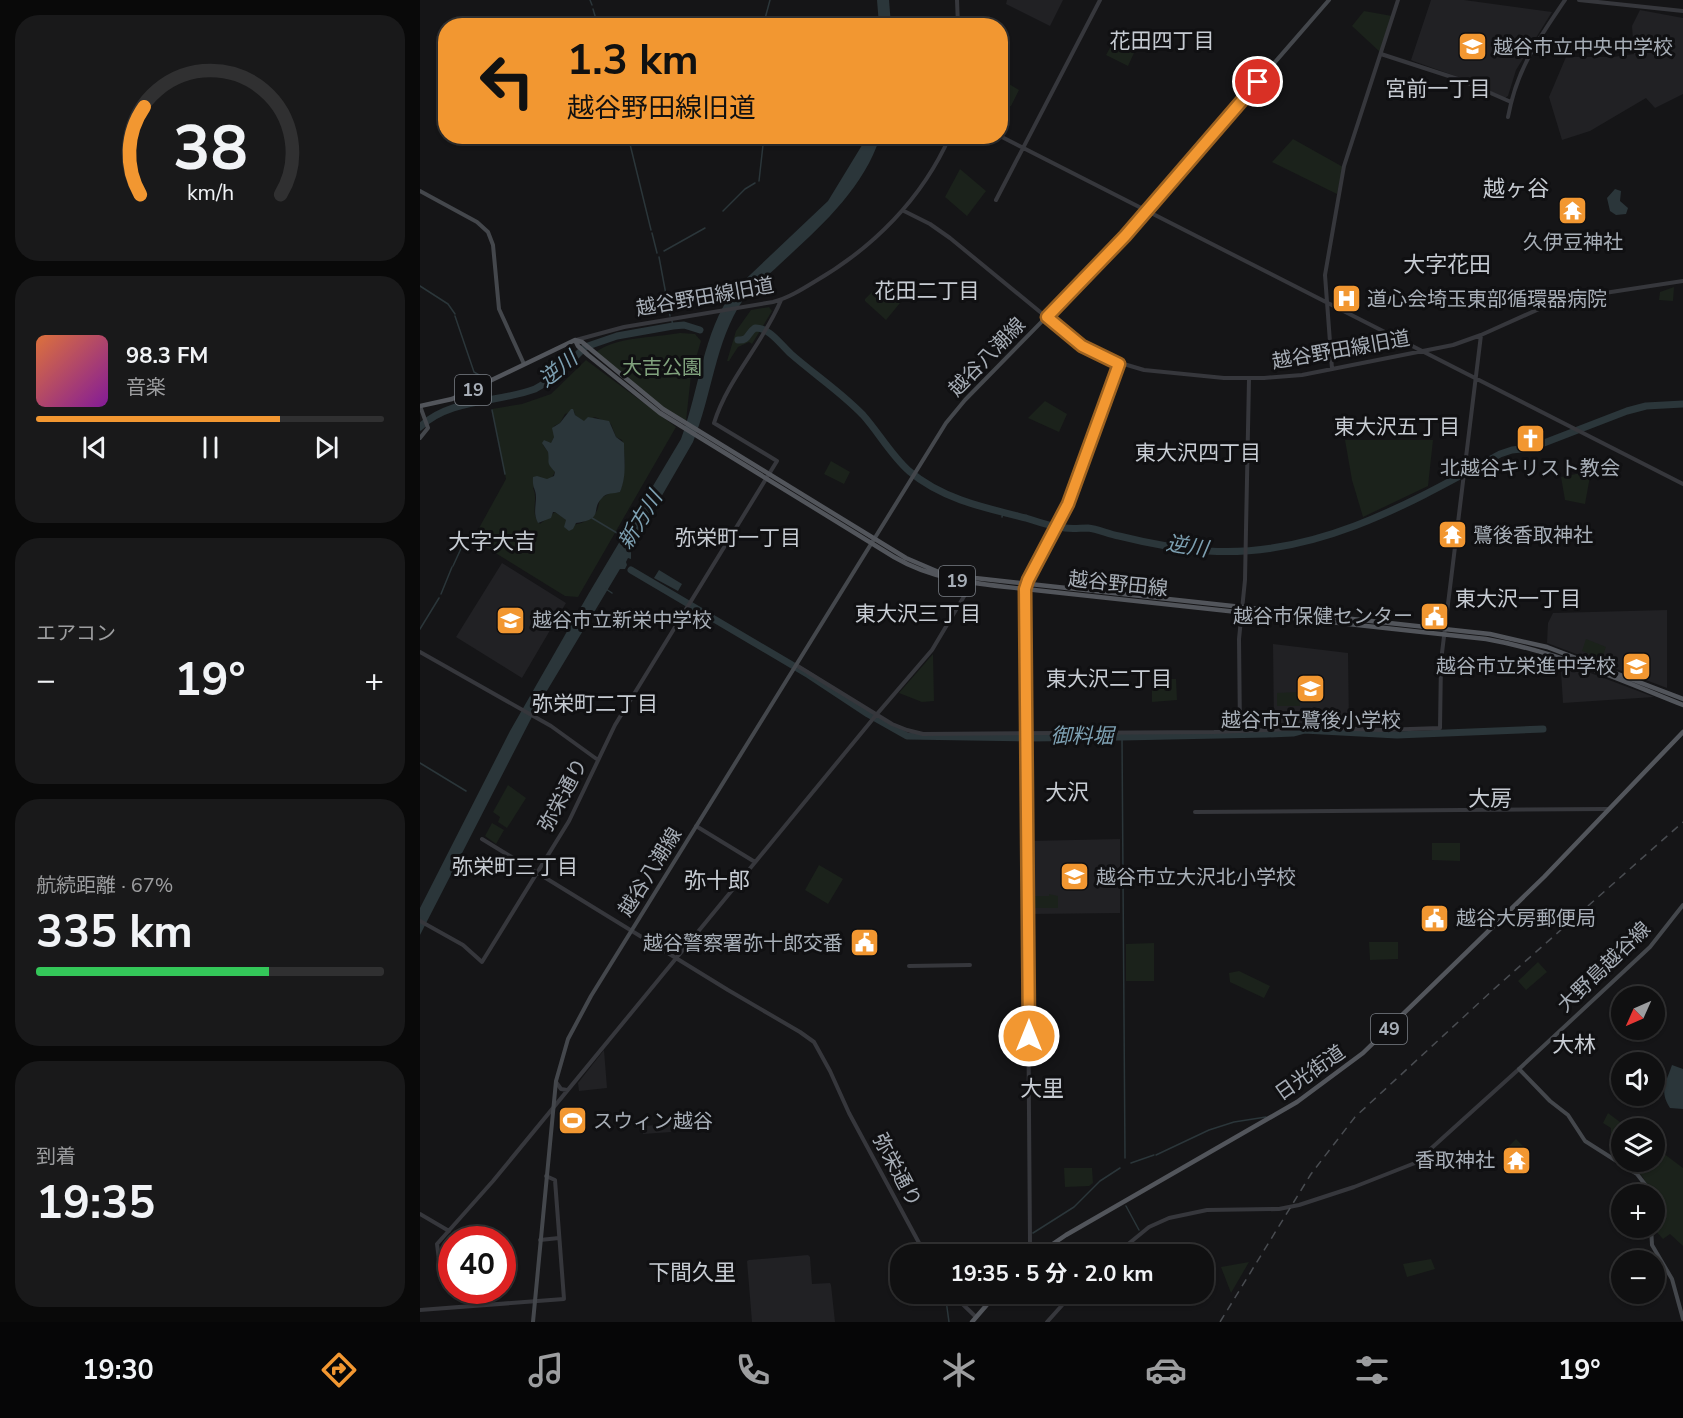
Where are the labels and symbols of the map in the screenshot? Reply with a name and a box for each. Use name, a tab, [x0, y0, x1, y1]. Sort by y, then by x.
district label: 花田四丁目	[1110, 27, 1215, 55]
school or university icon: 越谷市立中央中学校	[1456, 31, 1488, 63]
place label: 越谷市立中央中学校	[1493, 34, 1673, 61]
pin	[1232, 56, 1283, 107]
district label: 宮前一丁目	[1386, 75, 1491, 103]
district label: 越ヶ谷	[1483, 174, 1549, 204]
temple icon: 久伊豆神社	[1557, 195, 1589, 227]
place label: 久伊豆神社	[1523, 229, 1623, 256]
district label: 大字花田	[1403, 250, 1491, 280]
street label: 越谷野田線旧道	[634, 272, 776, 322]
district label: 花田二丁目	[875, 277, 980, 305]
hospital icon: 道心会埼玉東部循環器病院	[1330, 283, 1362, 315]
place label: 道心会埼玉東部循環器病院	[1367, 286, 1607, 313]
street label: 越谷八潮線	[943, 312, 1031, 402]
street label: 越谷野田線旧道	[1270, 325, 1412, 375]
water label: 逆川	[533, 344, 585, 393]
park label: 大吉公園	[622, 354, 702, 381]
road number: 19	[455, 375, 491, 405]
district label: 東大沢五丁目	[1334, 413, 1460, 441]
church icon: 北越谷キリスト教会	[1514, 422, 1546, 454]
district label: 東大沢四丁目	[1135, 439, 1261, 467]
place label: 北越谷キリスト教会	[1440, 455, 1620, 482]
water label: 新方川	[611, 484, 670, 554]
temple icon: 鷺後香取神社	[1436, 519, 1468, 551]
place label: 鷺後香取神社	[1473, 522, 1593, 549]
district label: 弥栄町一丁目	[675, 524, 801, 552]
district label: 大字大吉	[448, 527, 536, 557]
water label: 逆川	[1164, 529, 1212, 563]
street label: 越谷野田線	[1067, 565, 1169, 603]
road number: 19	[939, 566, 975, 596]
district label: 東大沢一丁目	[1455, 585, 1581, 613]
district label: 東大沢三丁目	[855, 600, 981, 628]
public building icon: 越谷市保健センター	[1418, 600, 1450, 632]
place label: 越谷市保健センター	[1233, 603, 1413, 630]
school or university icon: 越谷市立新栄中学校	[495, 604, 527, 636]
place label: 越谷市立新栄中学校	[532, 607, 712, 634]
school or university icon: 越谷市立栄進中学校	[1621, 650, 1653, 682]
place label: 越谷市立栄進中学校	[1436, 653, 1616, 680]
district label: 東大沢二丁目	[1046, 665, 1172, 693]
school or university icon: 越谷市立鷺後小学校	[1295, 673, 1327, 705]
district label: 弥栄町二丁目	[532, 690, 658, 718]
place label: 越谷市立鷺後小学校	[1221, 707, 1401, 734]
water label: 御料堀	[1051, 722, 1116, 750]
street label: 弥栄通り	[532, 753, 594, 837]
district label: 大沢	[1045, 778, 1089, 808]
district label: 大房	[1468, 784, 1512, 814]
street label: 越谷八潮線	[612, 822, 688, 922]
district label: 弥栄町三丁目	[452, 853, 578, 881]
school or university icon: 越谷市立大沢北小学校	[1059, 861, 1091, 893]
place label: 越谷市立大沢北小学校	[1096, 864, 1296, 891]
district label: 弥十郎	[684, 866, 750, 896]
public building icon: 越谷大房郵便局	[1419, 902, 1451, 934]
place label: 越谷大房郵便局	[1456, 905, 1596, 932]
street label: 大野島越谷線	[1551, 916, 1657, 1018]
public building icon: 越谷警察署弥十郎交番	[848, 927, 880, 959]
place label: 越谷警察署弥十郎交番	[643, 930, 843, 957]
north arrow	[1611, 986, 1665, 1040]
position arrow	[997, 1004, 1061, 1068]
road number: 49	[1371, 1014, 1407, 1044]
district label: 大林	[1552, 1030, 1596, 1060]
street label: 日光街道	[1269, 1039, 1351, 1107]
district label: 大里	[1020, 1074, 1064, 1104]
sports icon: スウィン越谷	[556, 1105, 588, 1137]
place label: スウィン越谷	[593, 1108, 713, 1135]
street label: 弥栄通り	[866, 1128, 928, 1212]
temple icon: 香取神社	[1500, 1144, 1532, 1176]
place label: 香取神社	[1415, 1147, 1495, 1174]
speed limit sign: 40	[438, 1226, 516, 1304]
district label: 下間久里	[648, 1258, 736, 1288]

